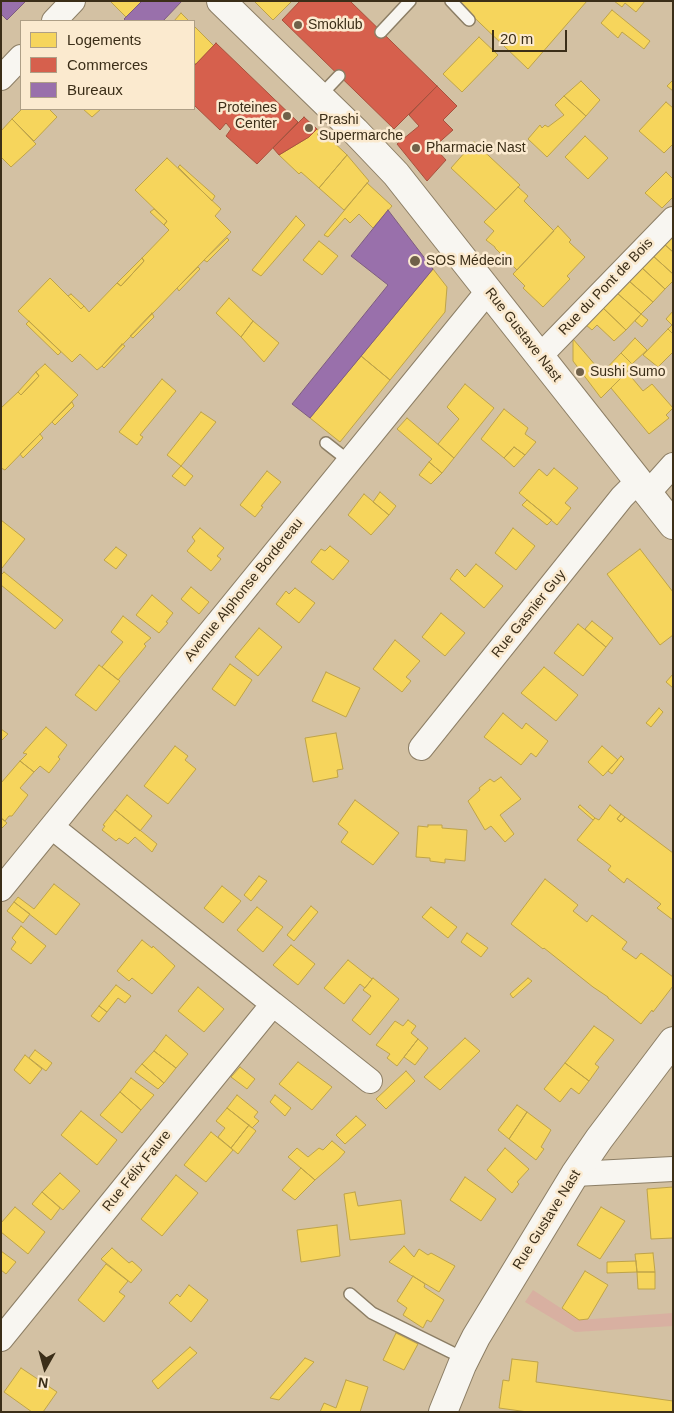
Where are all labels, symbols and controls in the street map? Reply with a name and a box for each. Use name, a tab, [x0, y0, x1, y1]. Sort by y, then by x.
place label: Smoklub	[308, 17, 362, 33]
marker: Smoklub	[292, 19, 304, 31]
legend	[20, 20, 195, 110]
scale bar	[494, 20, 569, 52]
text: 20 m	[500, 30, 533, 47]
text: Logements	[67, 31, 141, 48]
text: Commerces	[67, 56, 148, 73]
text: Bureaux	[67, 81, 123, 98]
place label: Proteines Center	[218, 100, 277, 132]
marker: Proteines Center	[281, 110, 293, 122]
place label: Prashi Supermarche	[319, 112, 403, 144]
marker: Prashi Supermarche	[303, 122, 315, 134]
place label: Pharmacie Nast	[426, 140, 526, 156]
marker: Pharmacie Nast	[410, 142, 422, 154]
street label: Rue du Pont de Bois	[555, 235, 657, 339]
place label: SOS Médecin	[426, 253, 512, 269]
marker: SOS Médecin	[408, 254, 422, 268]
street label: Rue Gustave Nast	[481, 285, 565, 385]
place label: Sushi Sumo	[590, 364, 665, 380]
marker: Sushi Sumo	[574, 366, 586, 378]
street label: Avenue Alphonse Bordereau	[181, 515, 307, 665]
street label: Rue Gasnier Guy	[488, 567, 570, 661]
street label: Rue Félix Faure	[99, 1127, 175, 1215]
street label: Rue Gustave Nast	[510, 1167, 584, 1273]
north arrow	[20, 1343, 70, 1393]
text: N	[37, 1374, 49, 1391]

